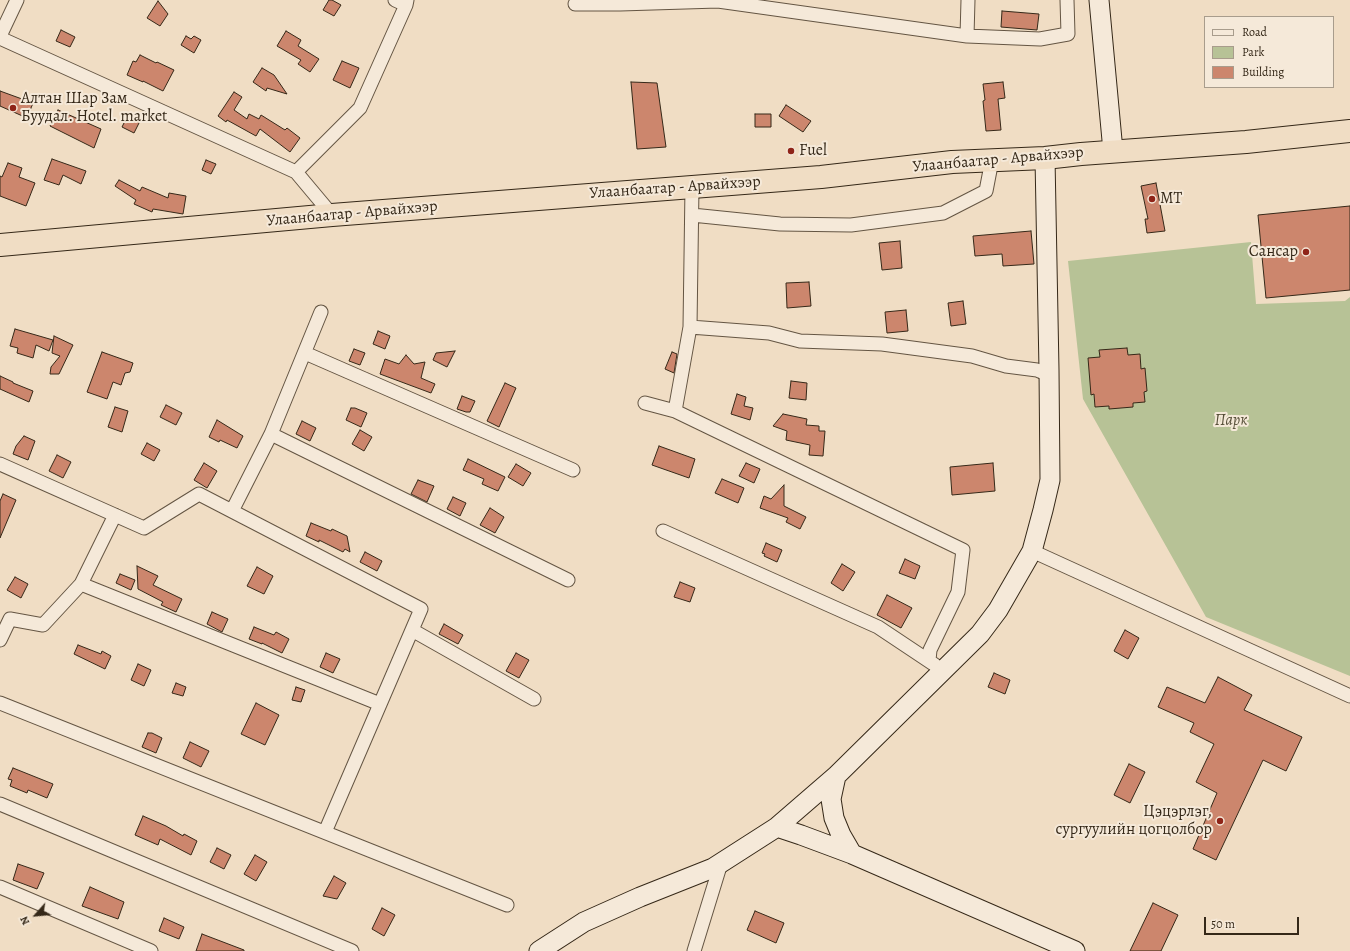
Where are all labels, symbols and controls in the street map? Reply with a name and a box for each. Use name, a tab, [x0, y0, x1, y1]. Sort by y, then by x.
legend	[1204, 16, 1334, 88]
text: Road	[1242, 24, 1267, 40]
text: Park	[1242, 44, 1265, 60]
text: Building	[1242, 64, 1284, 80]
place label: Алтан Шар Зам Буудал. Hotel. market	[21, 89, 167, 127]
marker: Алтан Шар Зам Буудал. Hotel. market	[8, 103, 18, 113]
place label: Fuel	[799, 141, 827, 161]
street label: Улаанбаатар - Арвайхээр	[912, 143, 1084, 177]
marker: Fuel	[786, 146, 796, 156]
street label: Улаанбаатар - Арвайхээр	[589, 172, 761, 204]
place label: МТ	[1160, 189, 1182, 209]
marker: МТ	[1147, 194, 1157, 204]
street label: Улаанбаатар - Арвайхээр	[266, 197, 438, 231]
place label: Сансар	[1249, 242, 1298, 262]
marker: Сансар	[1301, 247, 1311, 257]
park label: Парк	[1214, 411, 1248, 431]
place label: Цэцэрлэг, сургуулийн цогцолбор	[1056, 802, 1212, 840]
marker: Цэцэрлэг, сургуулийн цогцолбор	[1215, 816, 1225, 826]
north arrow	[16, 895, 56, 935]
scale bar	[1206, 909, 1301, 935]
text: N	[16, 914, 33, 928]
text: 50 m	[1211, 916, 1235, 932]

